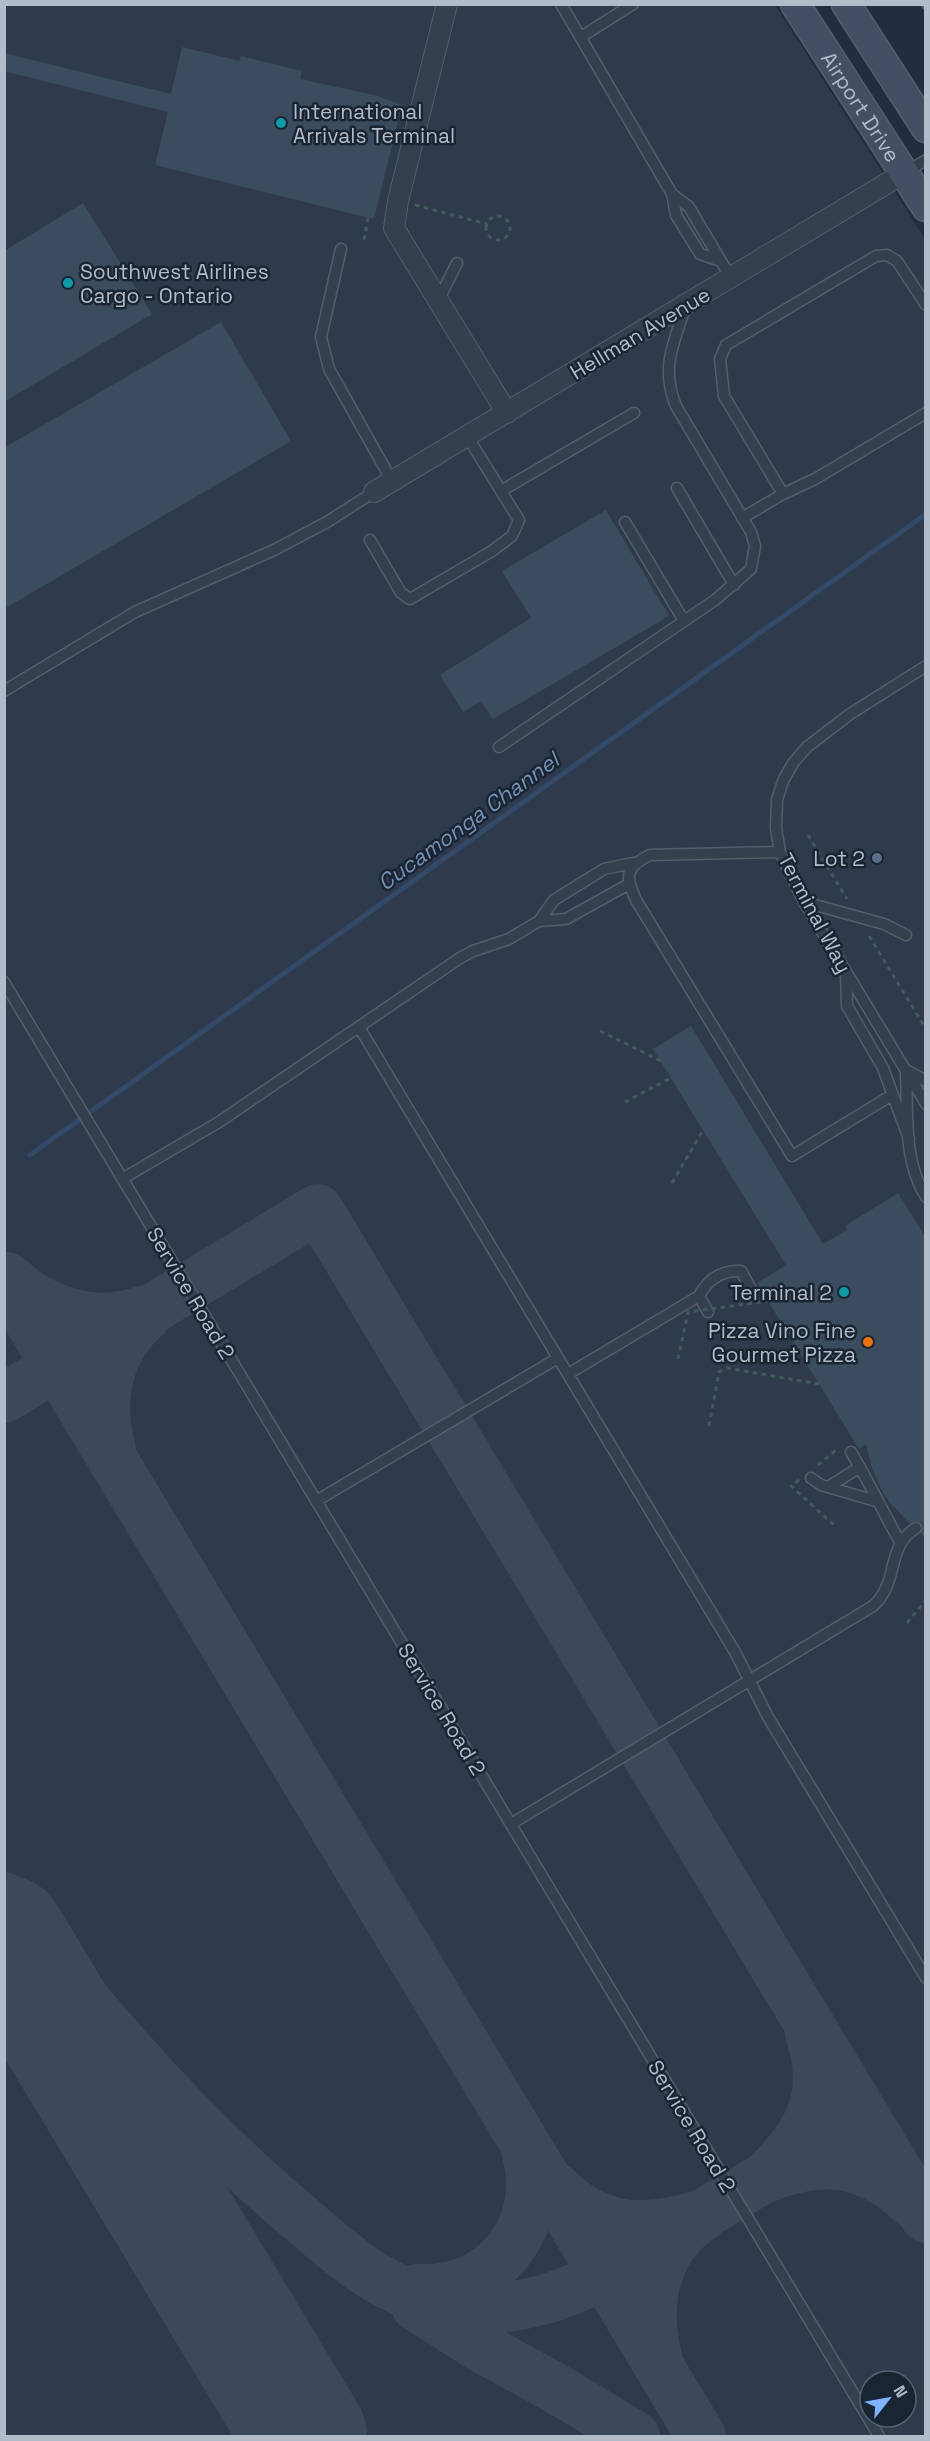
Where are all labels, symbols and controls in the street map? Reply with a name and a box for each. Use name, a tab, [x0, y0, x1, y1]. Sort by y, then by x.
street label: Airport Drive	[816, 46, 907, 167]
place label: International Arrivals Terminal	[293, 98, 455, 149]
marker: International Arrivals Terminal	[274, 116, 288, 130]
place label: Southwest Airlines Cargo - Ontario	[80, 258, 269, 309]
marker: Southwest Airlines Cargo - Ontario	[61, 276, 75, 290]
street label: Hellman Avenue	[565, 281, 715, 385]
water label: Cucamonga Channel	[372, 744, 566, 896]
place label: Lot 2	[813, 845, 865, 872]
street label: Terminal Way	[772, 848, 858, 978]
marker: Lot 2	[870, 851, 884, 865]
street label: Service Road 2	[141, 1222, 241, 1364]
place label: Terminal 2	[730, 1279, 832, 1306]
marker: Terminal 2	[837, 1285, 851, 1299]
place label: Pizza Vino Fine Gourmet Pizza	[708, 1317, 856, 1368]
marker: Pizza Vino Fine Gourmet Pizza	[861, 1335, 875, 1349]
street label: Service Road 2	[392, 1638, 492, 1780]
street label: Service Road 2	[642, 2055, 742, 2197]
north arrow	[858, 2369, 918, 2429]
text: N	[889, 2382, 912, 2402]

